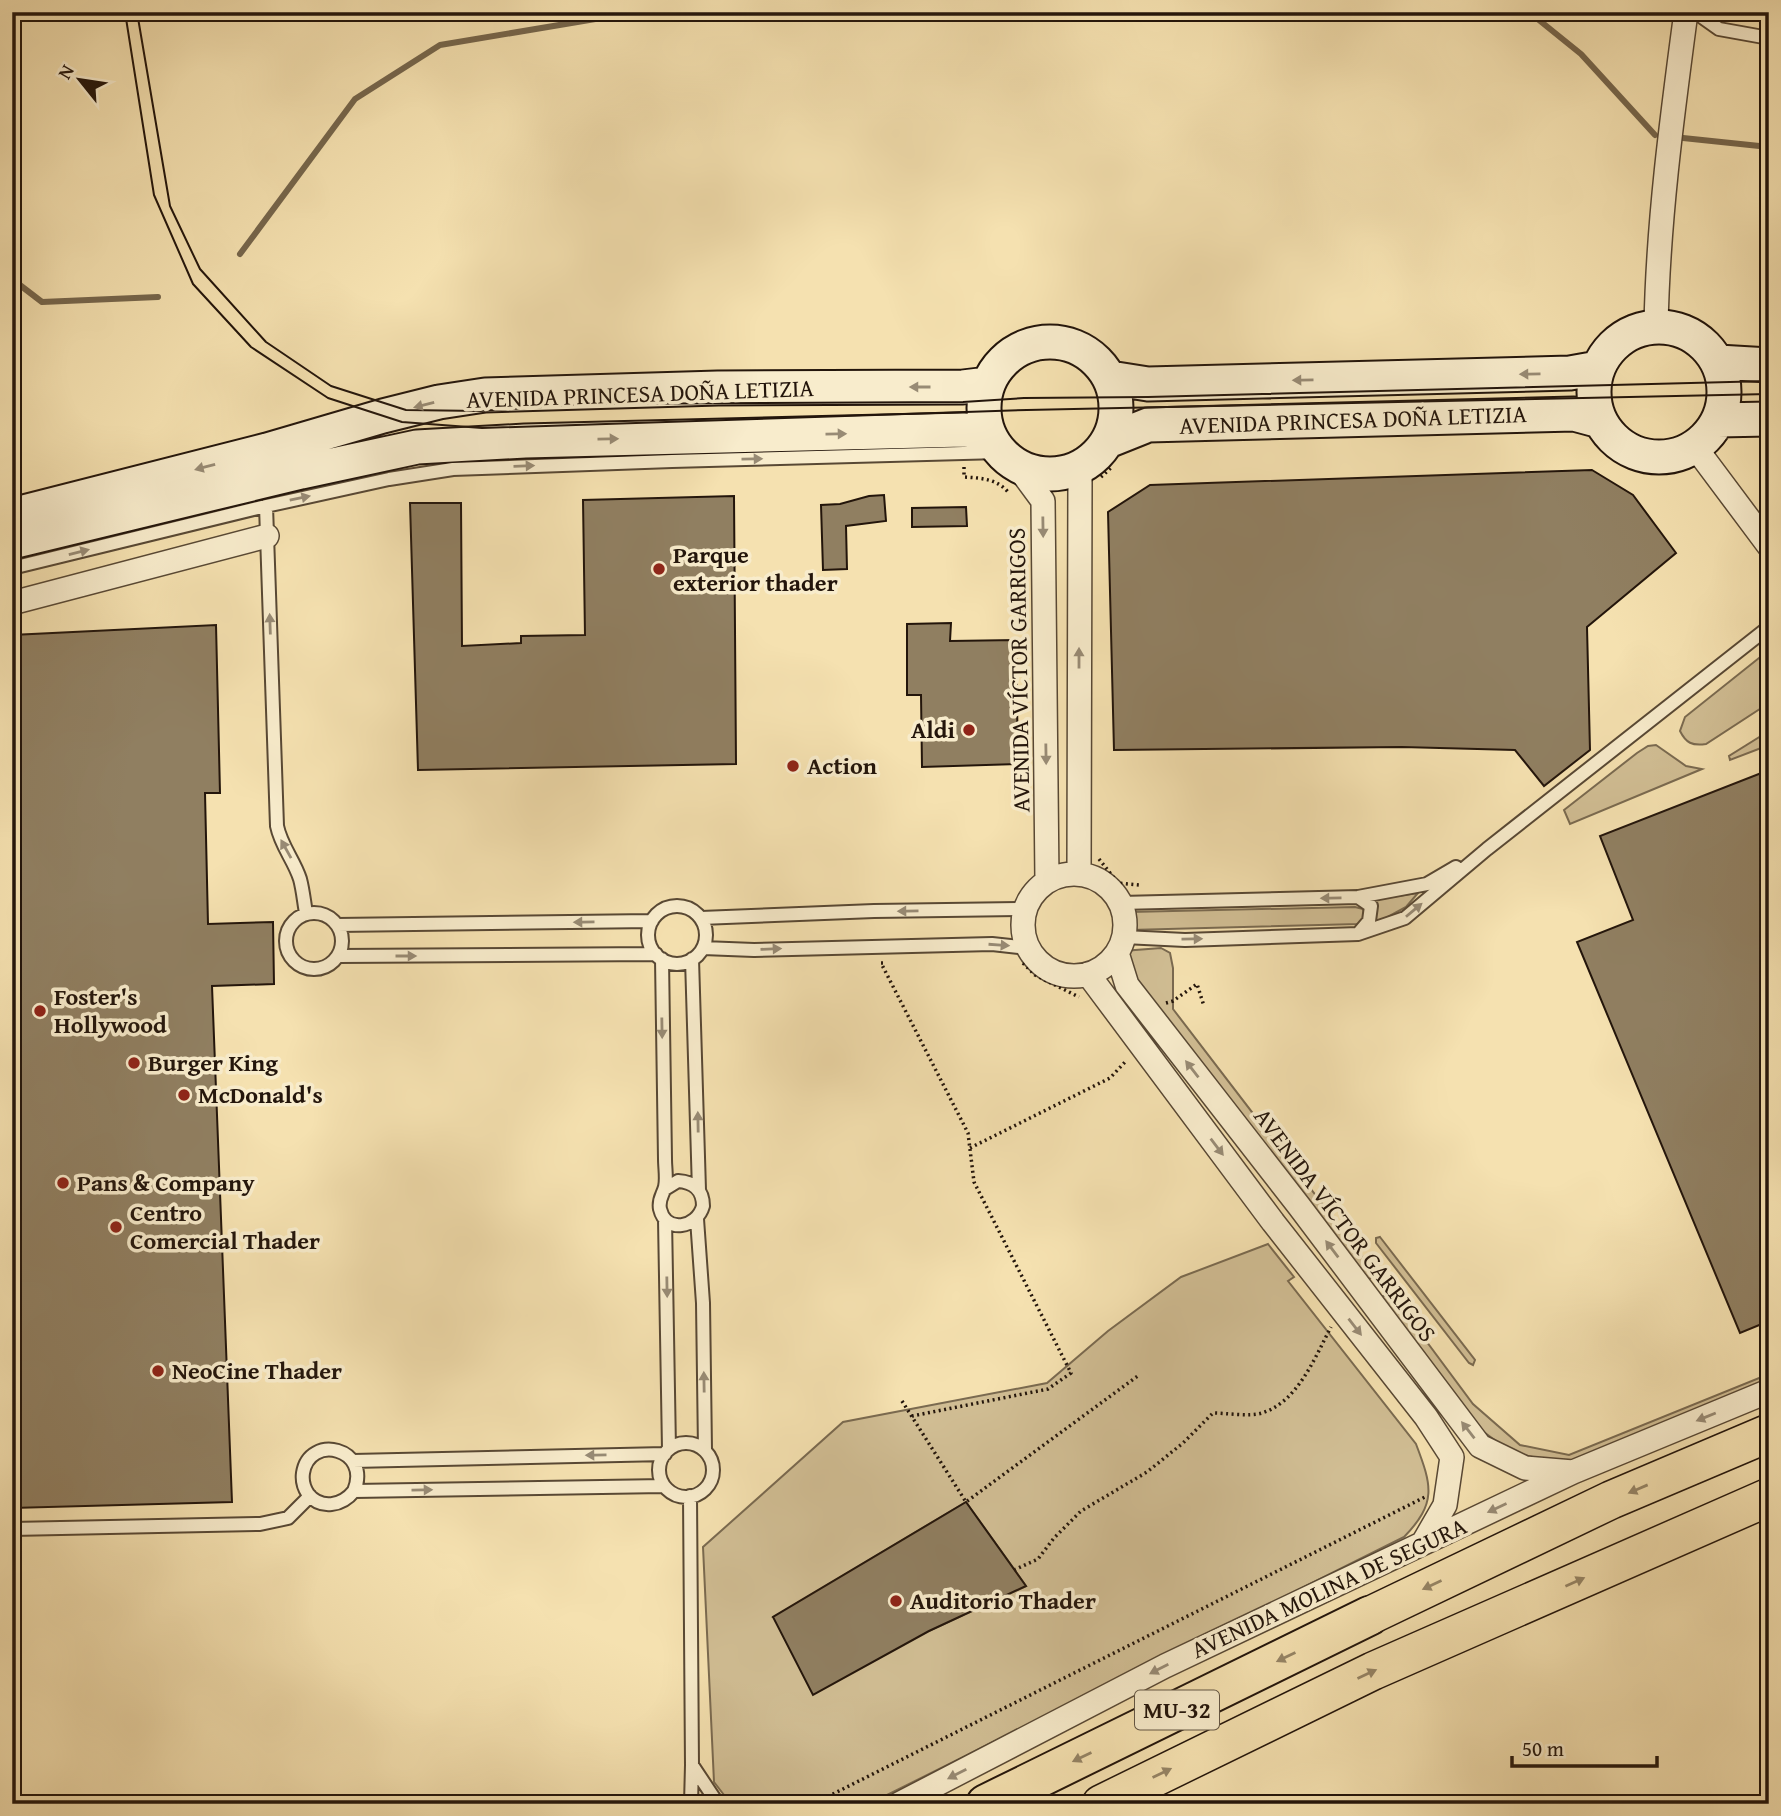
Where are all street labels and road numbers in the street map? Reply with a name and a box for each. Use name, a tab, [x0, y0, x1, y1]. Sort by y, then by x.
street label: AVENIDA PRINCESA DOÑA LETIZIA	[466, 370, 815, 417]
street label: AVENIDA PRINCESA DOÑA LETIZIA	[1179, 396, 1528, 443]
street label: AVENIDA VÍCTOR GARRIGOS	[999, 527, 1038, 813]
street label: AVENIDA VÍCTOR GARRIGOS	[1246, 1100, 1445, 1349]
street label: AVENIDA MOLINA DE SEGURA	[1185, 1508, 1473, 1667]
road number: MU-32	[1135, 1690, 1219, 1730]

